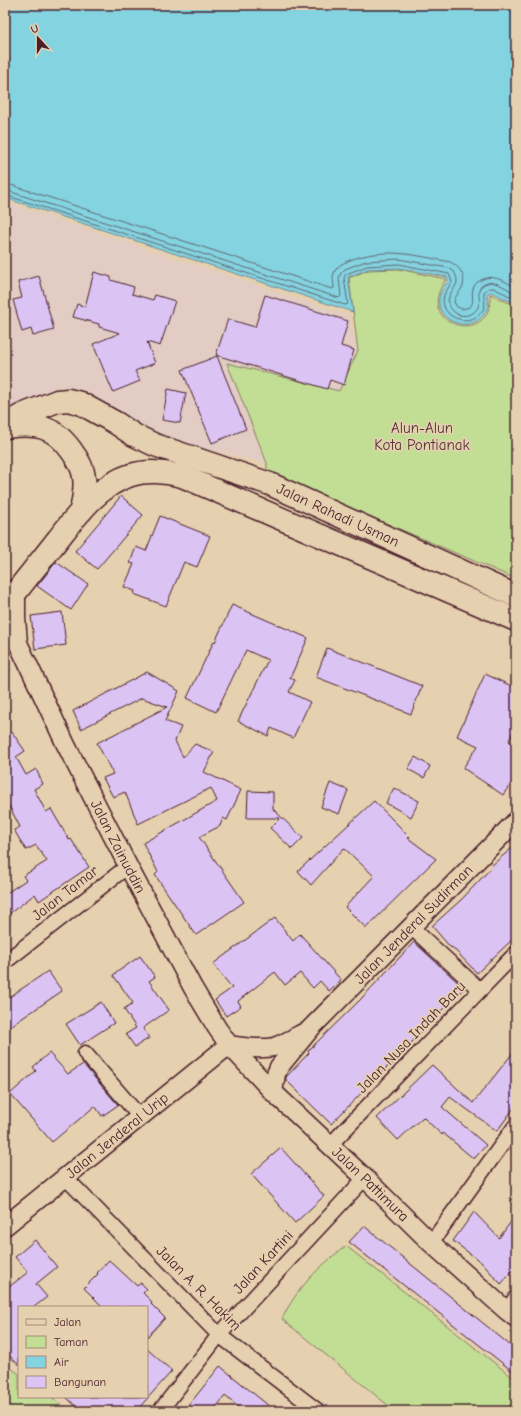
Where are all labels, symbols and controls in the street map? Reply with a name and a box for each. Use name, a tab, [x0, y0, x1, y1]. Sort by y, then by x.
north arrow	[18, 18, 58, 58]
text: U	[29, 22, 40, 37]
park label: Alun-Alun Kota Pontianak	[374, 419, 471, 454]
street label: Jalan Rahadi Usman	[274, 479, 402, 551]
street label: Jalan Zainuddin	[87, 797, 150, 896]
street label: Jalan Jenderal Sudirman	[351, 861, 476, 988]
street label: Jalan Tamar	[28, 862, 102, 924]
street label: Jalan Nusa Indah Baru	[353, 977, 469, 1097]
street label: Jalan Jenderal Urip	[62, 1089, 172, 1182]
street label: Jalan Pattimura	[328, 1143, 413, 1225]
street label: Jalan Kartini	[229, 1226, 297, 1298]
street label: Jalan A. R. Hakim	[153, 1242, 245, 1334]
legend	[18, 1306, 148, 1398]
text: Jalan	[54, 1315, 81, 1329]
text: Taman	[54, 1335, 88, 1349]
text: Air	[54, 1355, 69, 1369]
text: Bangunan	[54, 1375, 106, 1389]

